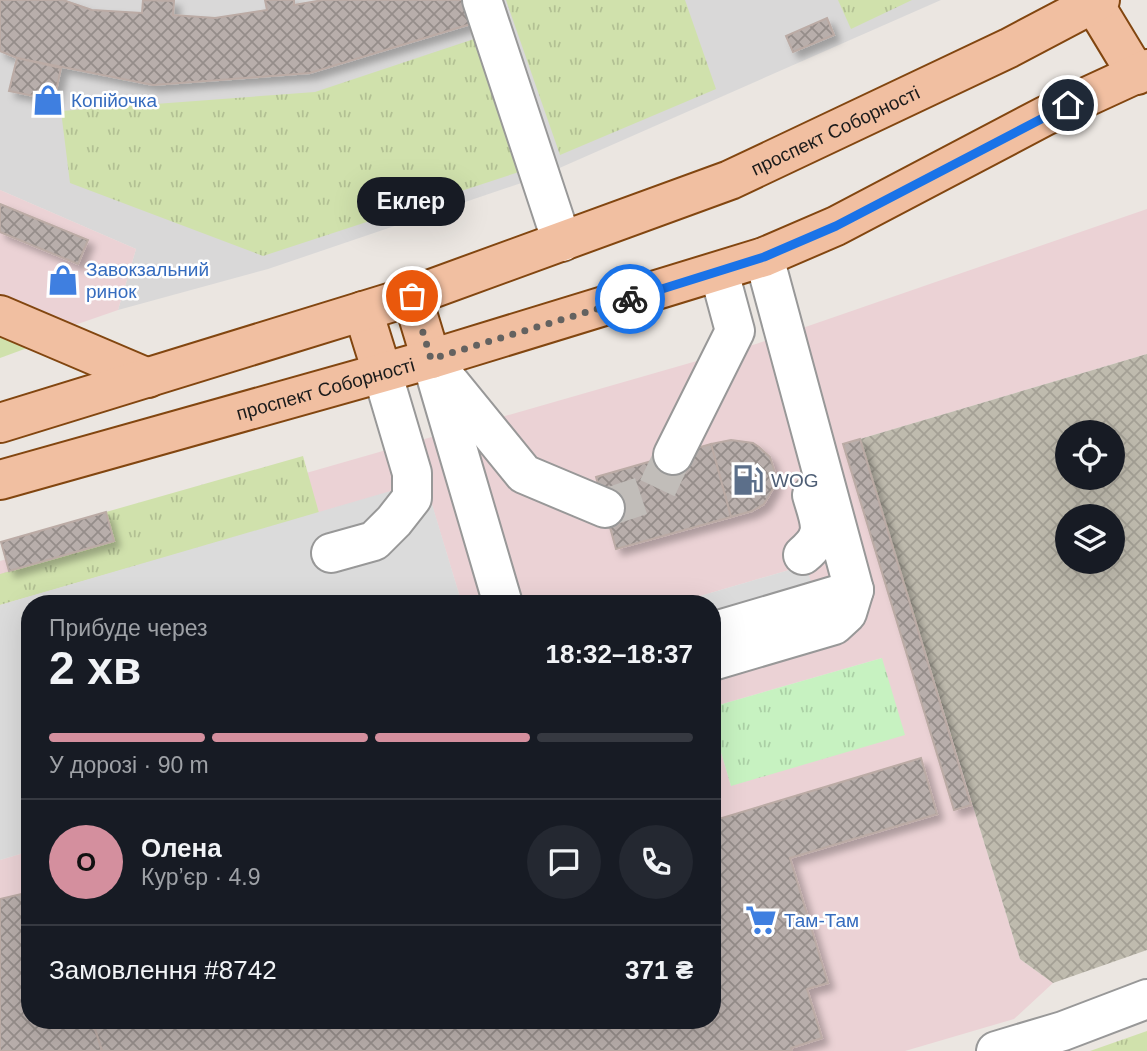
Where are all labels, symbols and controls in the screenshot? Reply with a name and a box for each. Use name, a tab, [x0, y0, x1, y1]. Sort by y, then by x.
pin	[1038, 75, 1098, 135]
street label: проспект Соборності	[747, 81, 923, 179]
shop icon: Копійочка	[31, 83, 65, 117]
icon: home	[1049, 86, 1087, 124]
place label: Копійочка	[71, 90, 158, 111]
callout: Еклер	[358, 177, 466, 226]
text: Еклер	[377, 188, 445, 214]
place label: Завокзальний ринок	[86, 259, 209, 302]
shop icon: Завокзальний ринок	[46, 263, 80, 297]
courier	[595, 264, 665, 334]
pin	[382, 266, 442, 326]
icon: bag	[393, 277, 431, 315]
icon: bike	[611, 280, 649, 318]
street label: проспект Соборності	[234, 354, 417, 424]
map controls	[1055, 420, 1125, 574]
button: locate	[1055, 420, 1125, 490]
fuel station icon: WOG	[731, 463, 765, 497]
place label: WOG	[771, 470, 819, 491]
button: layers	[1055, 504, 1125, 574]
text: Прибуде через	[49, 615, 208, 641]
text: 18:32–18:37	[546, 639, 693, 669]
text: 2 хв	[49, 642, 141, 694]
text: У дорозі · 90 m	[49, 752, 209, 778]
button: chat	[527, 825, 601, 899]
button: phone	[619, 825, 693, 899]
text: Олена	[141, 833, 222, 863]
text: О	[76, 847, 96, 877]
text: Кур’єр · 4.9	[141, 864, 260, 890]
supermarket icon: Там-Там	[744, 903, 778, 937]
place label: Там-Там	[784, 910, 859, 931]
text: Замовлення #8742	[49, 955, 277, 985]
text: 371 ₴	[625, 955, 693, 985]

